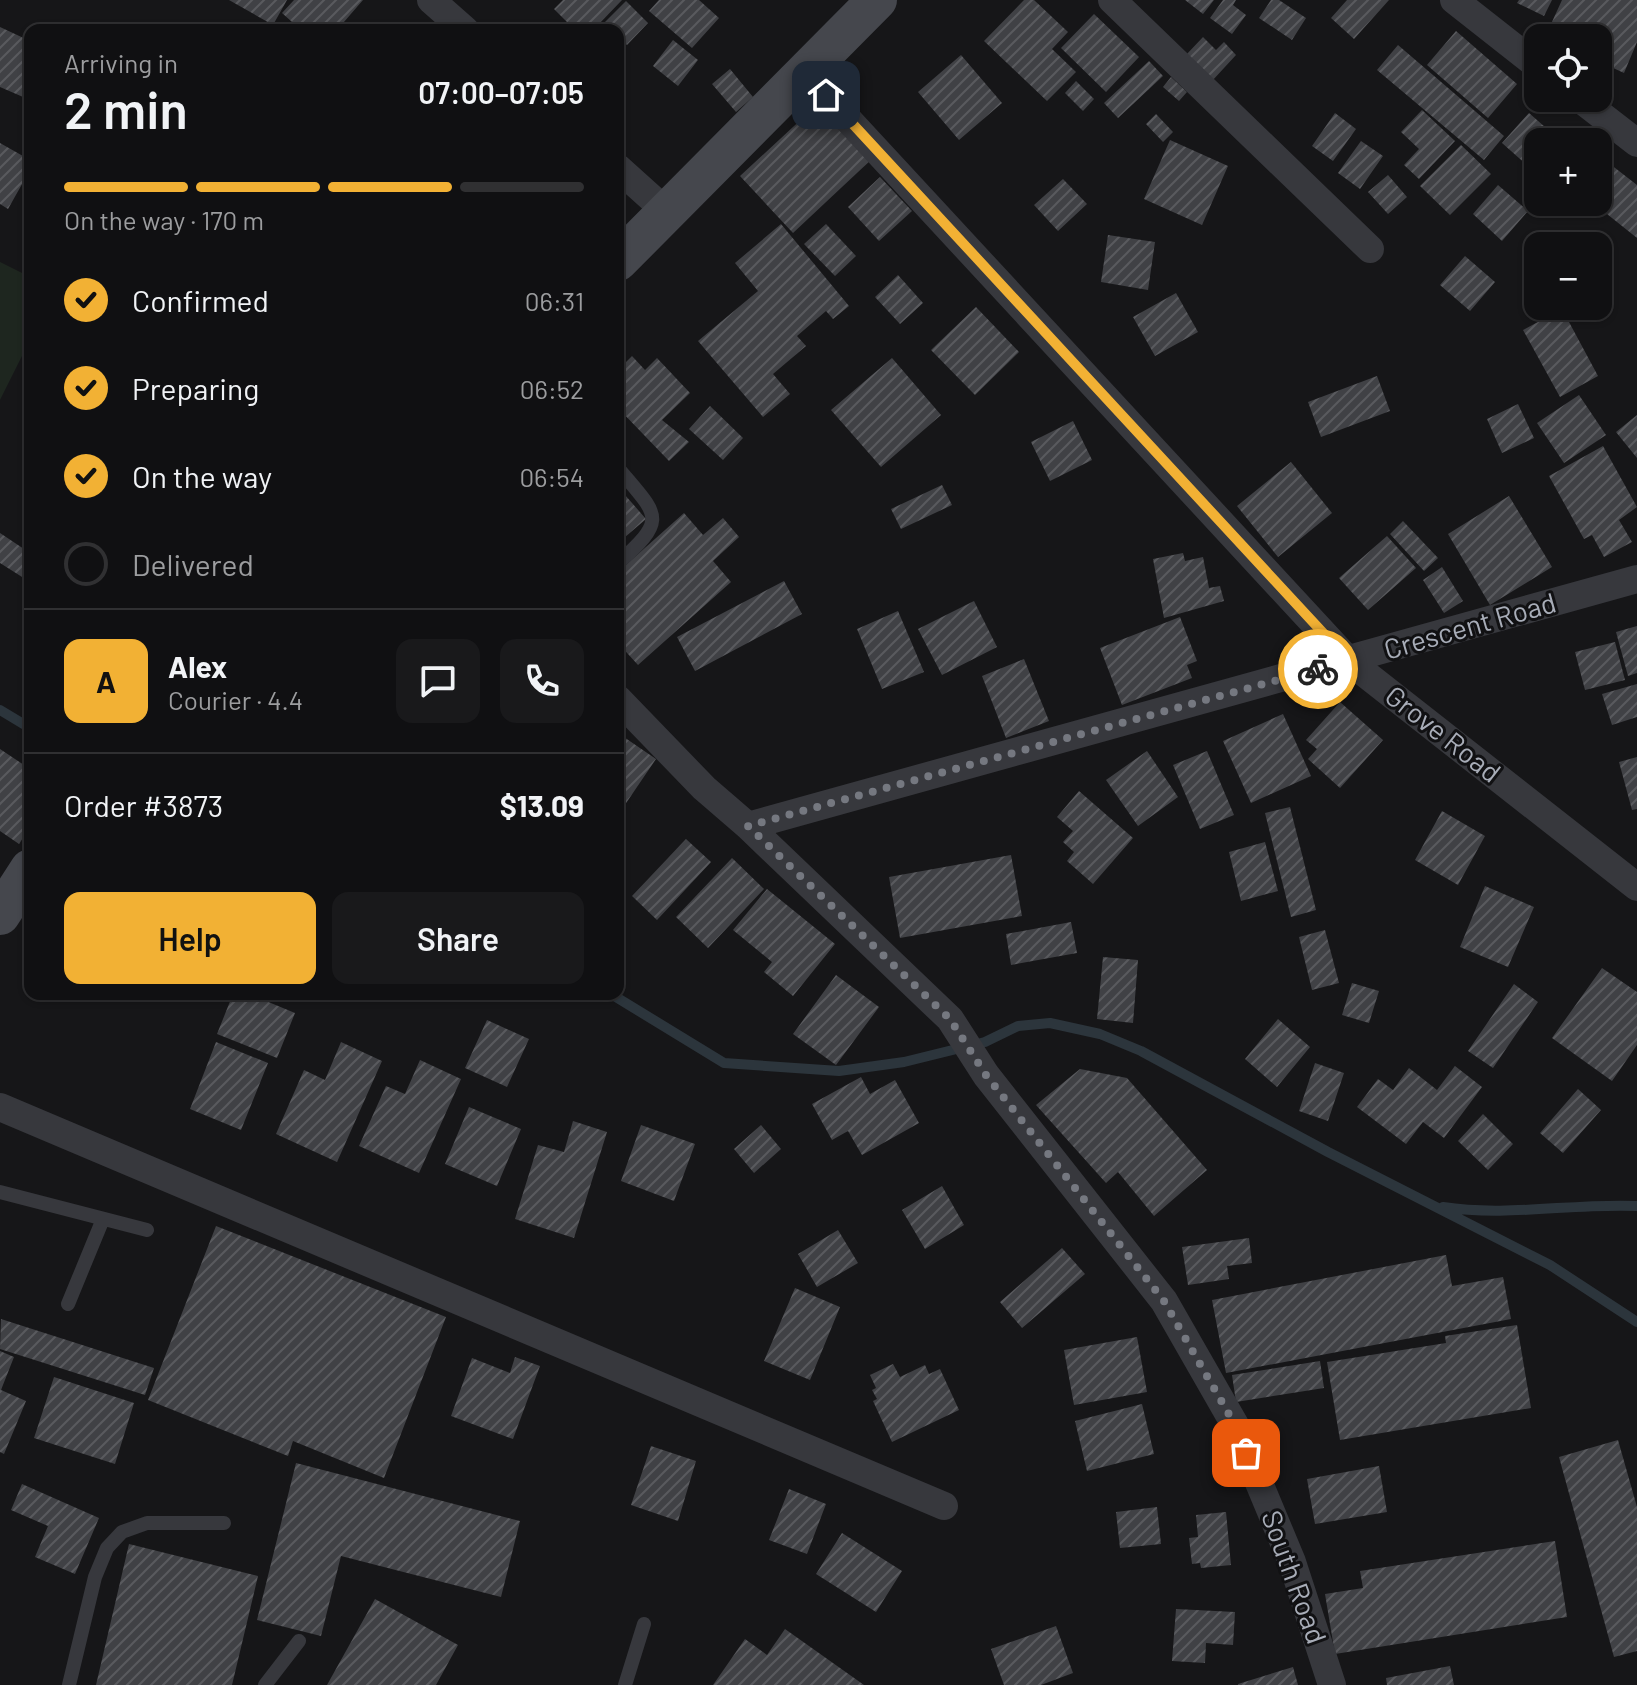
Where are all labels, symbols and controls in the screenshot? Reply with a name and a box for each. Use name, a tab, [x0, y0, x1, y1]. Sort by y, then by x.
map controls	[1524, 24, 1612, 320]
button: locate	[1524, 24, 1612, 112]
text: Arriving in	[64, 47, 178, 78]
pin	[792, 61, 860, 129]
icon: home	[804, 73, 848, 117]
text: 07:00–07:05	[418, 74, 584, 110]
text: 2 min	[64, 77, 188, 139]
button: +	[1524, 128, 1612, 216]
text: On the way · 170 m	[64, 204, 264, 235]
button: −	[1524, 232, 1612, 320]
icon: check	[64, 278, 108, 322]
text: Confirmed	[132, 282, 269, 318]
text: 06:31	[525, 285, 584, 316]
icon: check	[64, 366, 108, 410]
text: Preparing	[132, 370, 259, 406]
text: 06:52	[520, 373, 584, 404]
icon: check	[64, 454, 108, 498]
text: On the way	[132, 458, 272, 494]
text: 06:54	[519, 461, 584, 492]
text: Delivered	[132, 546, 254, 582]
street label: Crescent Road	[1380, 584, 1560, 666]
courier	[1278, 629, 1358, 709]
button: chat	[396, 639, 480, 723]
button: phone	[500, 639, 584, 723]
icon: bike	[1296, 647, 1340, 691]
text: Alex	[168, 648, 227, 684]
text: A	[96, 663, 116, 699]
street label: Grove Road	[1379, 678, 1508, 789]
text: Courier · 4.4	[168, 684, 303, 715]
text: Order #3873	[64, 787, 223, 823]
text: $13.09	[500, 787, 584, 823]
button: Help	[64, 892, 316, 984]
button: Share	[332, 892, 584, 984]
pin	[1212, 1419, 1280, 1487]
icon: bag	[1224, 1431, 1268, 1475]
street label: South Road	[1255, 1505, 1335, 1648]

